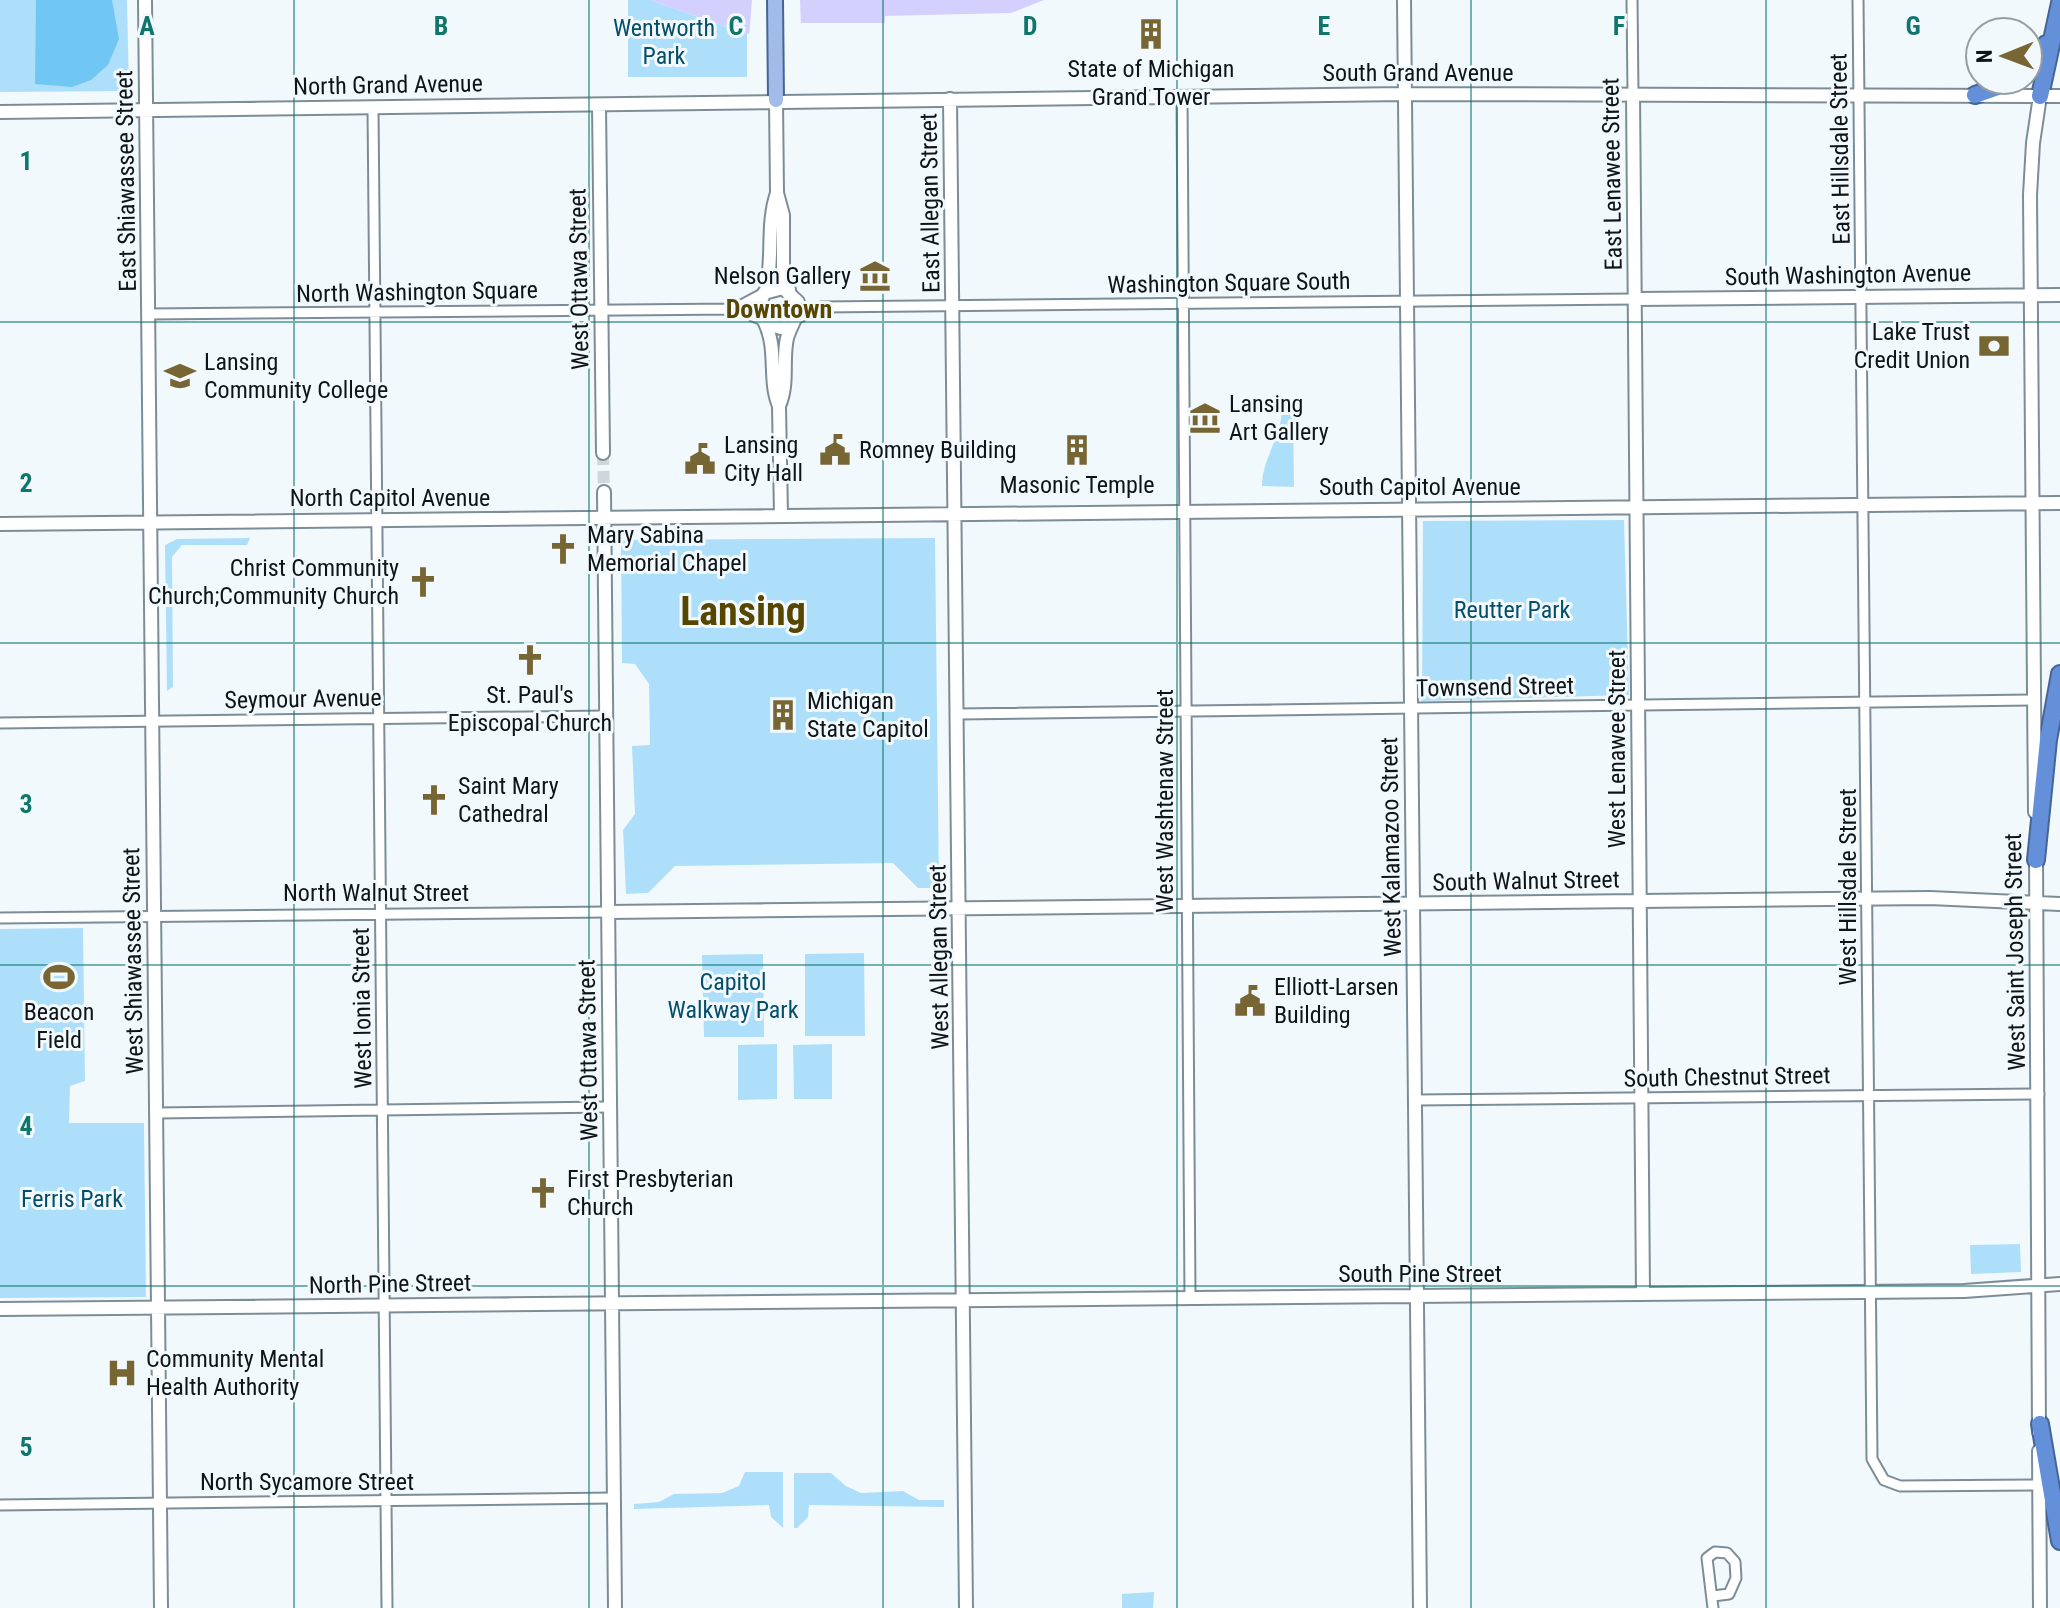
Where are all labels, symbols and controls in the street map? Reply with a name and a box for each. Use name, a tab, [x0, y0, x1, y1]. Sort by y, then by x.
text: A	[139, 11, 155, 41]
text: B	[434, 11, 448, 41]
text: C	[729, 11, 744, 41]
text: D	[1023, 11, 1037, 41]
text: E	[1318, 11, 1331, 41]
text: F	[1613, 11, 1625, 41]
text: G	[1905, 11, 1921, 41]
park label: Wentworth Park	[613, 14, 715, 70]
north arrow	[1964, 16, 2044, 96]
building icon: State of Michigan Grand Tower	[1134, 17, 1168, 51]
text: N	[1972, 49, 1997, 63]
street label: East Hillsdale Street	[1824, 53, 1856, 245]
place label: State of Michigan Grand Tower	[1068, 55, 1234, 111]
street label: South Grand Avenue	[1323, 59, 1513, 87]
street label: North Grand Avenue	[293, 69, 483, 101]
street label: East Shiawassee Street	[110, 70, 142, 292]
street label: East Lenawee Street	[1596, 77, 1628, 271]
street label: East Allegan Street	[914, 113, 946, 293]
text: 1	[19, 146, 33, 176]
street label: West Ottawa Street	[563, 188, 595, 370]
museum icon: Nelson Gallery	[858, 259, 892, 293]
street label: South Washington Avenue	[1725, 259, 1971, 291]
place label: Nelson Gallery	[714, 262, 851, 290]
street label: Washington Square South	[1107, 267, 1351, 299]
street label: North Washington Square	[296, 276, 538, 308]
district label: Downtown	[726, 294, 832, 324]
place label: Lake Trust Credit Union	[1854, 318, 1970, 374]
bank icon: Lake Trust Credit Union	[1977, 329, 2011, 363]
place label: Lansing Community College	[204, 348, 388, 404]
school or university icon: Lansing Community College	[163, 359, 197, 393]
place label: Lansing Art Gallery	[1229, 390, 1329, 446]
museum icon: Lansing Art Gallery	[1188, 401, 1222, 435]
place label: Lansing City Hall	[724, 431, 803, 487]
public building icon: Romney Building	[818, 433, 852, 467]
building icon: Masonic Temple	[1060, 433, 1094, 467]
place label: Romney Building	[859, 436, 1017, 464]
public building icon: Lansing City Hall	[683, 442, 717, 476]
text: 2	[19, 468, 33, 498]
place label: Masonic Temple	[999, 471, 1155, 499]
street label: South Capitol Avenue	[1319, 473, 1521, 501]
street label: North Capitol Avenue	[290, 484, 490, 512]
place label: Mary Sabina Memorial Chapel	[587, 521, 747, 577]
church icon: Mary Sabina Memorial Chapel	[546, 532, 580, 566]
place label: Christ Community Church;Community Church	[148, 554, 399, 610]
church icon: Christ Community Church;Community Church	[406, 565, 440, 599]
district label: Lansing	[680, 588, 806, 635]
park label: Reutter Park	[1454, 596, 1571, 624]
church icon: St. Paul's Episcopal Church	[513, 643, 547, 677]
street label: West Lenawee Street	[1603, 650, 1631, 848]
street label: Townsend Street	[1416, 672, 1574, 702]
place label: St. Paul's Episcopal Church	[448, 681, 612, 737]
street label: Seymour Avenue	[224, 684, 382, 714]
place label: Michigan State Capitol	[807, 687, 929, 743]
street label: West Washtenaw Street	[1151, 689, 1179, 913]
building icon: Michigan State Capitol	[766, 698, 800, 732]
street label: West Kalamazoo Street	[1375, 737, 1407, 957]
place label: Saint Mary Cathedral	[458, 772, 559, 828]
church icon: Saint Mary Cathedral	[417, 783, 451, 817]
text: 3	[19, 789, 33, 819]
street label: West Hillsdale Street	[1834, 789, 1862, 985]
street label: West Saint Joseph Street	[1999, 833, 2031, 1071]
street label: West Shiawassee Street	[117, 847, 149, 1075]
street label: West Allegan Street	[923, 864, 955, 1050]
street label: South Walnut Street	[1432, 865, 1620, 897]
street label: North Walnut Street	[283, 879, 469, 907]
street label: West Ionia Street	[347, 927, 377, 1089]
street label: West Ottawa Street	[572, 959, 604, 1141]
sports icon: Beacon Field	[42, 960, 76, 994]
park label: Capitol Walkway Park	[668, 968, 799, 1024]
place label: Elliott-Larsen Building	[1274, 973, 1399, 1029]
public building icon: Elliott-Larsen Building	[1233, 984, 1267, 1018]
place label: Beacon Field	[24, 998, 94, 1054]
street label: South Chestnut Street	[1623, 1061, 1831, 1093]
text: 4	[19, 1111, 33, 1141]
place label: First Presbyterian Church	[567, 1165, 734, 1221]
church icon: First Presbyterian Church	[526, 1176, 560, 1210]
park label: Ferris Park	[21, 1185, 123, 1213]
street label: South Pine Street	[1338, 1260, 1502, 1288]
street label: North Pine Street	[309, 1269, 471, 1299]
place label: Community Mental Health Authority	[146, 1345, 324, 1401]
hospital icon: Community Mental Health Authority	[105, 1356, 139, 1390]
text: 5	[19, 1432, 33, 1462]
street label: North Sycamore Street	[200, 1468, 414, 1496]

